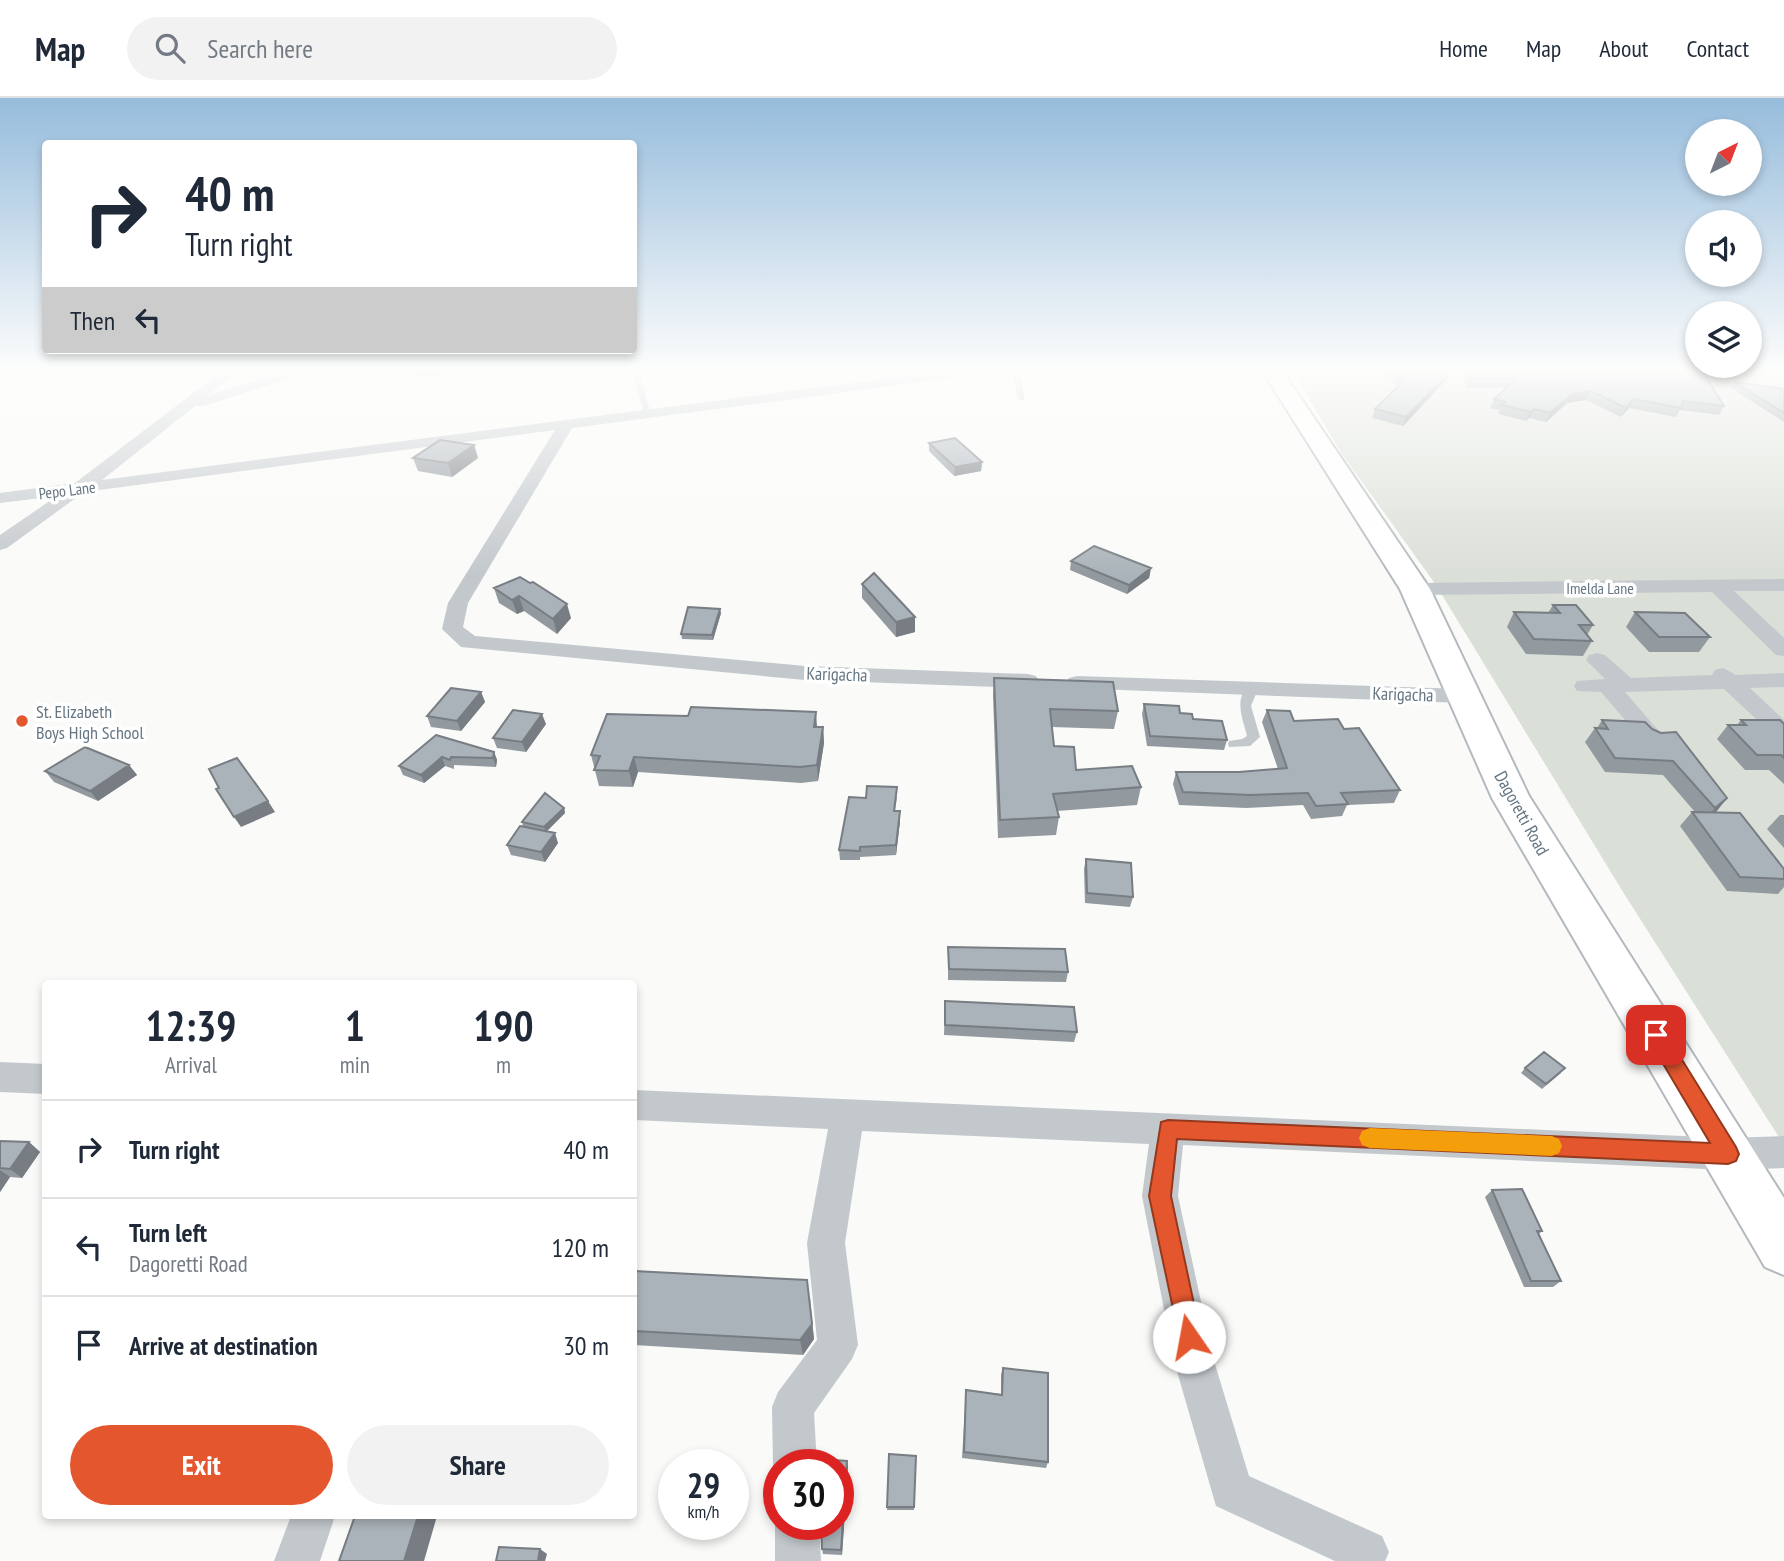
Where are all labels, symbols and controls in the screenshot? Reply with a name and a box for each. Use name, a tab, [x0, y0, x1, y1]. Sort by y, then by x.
search box	[127, 17, 617, 80]
text: Map	[35, 27, 85, 70]
icon: search	[151, 29, 189, 67]
text: Search here	[207, 32, 313, 65]
text: Home	[1439, 33, 1488, 64]
text: Map	[1526, 33, 1561, 64]
text: About	[1599, 33, 1648, 64]
text: Contact	[1686, 33, 1749, 64]
north arrow	[1685, 119, 1762, 196]
map controls	[1685, 119, 1762, 378]
text: 40 m	[185, 161, 274, 225]
icon: right	[70, 168, 161, 259]
button: sound	[1685, 210, 1762, 287]
text: Turn right	[185, 223, 293, 265]
icon: left	[129, 301, 167, 339]
button: layers	[1685, 301, 1762, 378]
text: Then	[70, 304, 115, 337]
street label: Pepo Lane	[37, 477, 97, 503]
street label: Imelda Lane	[1566, 578, 1634, 598]
street label: Karigacha	[806, 661, 868, 687]
street label: Karigacha	[1372, 681, 1434, 707]
place label: St. Elizabeth Boys High School	[36, 700, 144, 744]
marker: St. Elizabeth Boys High School	[14, 713, 30, 729]
street label: Dagoretti Road	[1489, 767, 1555, 859]
text: 12:39	[145, 998, 236, 1053]
text: 1	[345, 998, 365, 1053]
text: 190	[473, 998, 534, 1053]
pin	[1626, 1005, 1686, 1065]
icon: arrive	[1637, 1016, 1675, 1054]
text: Arrival	[165, 1050, 217, 1079]
text: min	[340, 1050, 370, 1079]
text: m	[496, 1050, 511, 1079]
icon: right	[70, 1130, 108, 1168]
text: Turn right	[129, 1133, 220, 1166]
text: 40 m	[563, 1133, 609, 1166]
text: Turn left	[129, 1216, 207, 1249]
icon: left	[70, 1228, 108, 1266]
text: 120 m	[551, 1231, 609, 1264]
text: Dagoretti Road	[129, 1249, 248, 1278]
position arrow	[1152, 1300, 1226, 1374]
icon: arrive	[70, 1326, 108, 1364]
text: Arrive at destination	[129, 1329, 318, 1362]
text: 30 m	[563, 1329, 609, 1362]
button: Exit	[70, 1425, 333, 1505]
button: Share	[347, 1425, 609, 1505]
speed limit sign: 30	[763, 1449, 854, 1540]
text: 29	[687, 1462, 720, 1508]
text: km/h	[688, 1500, 719, 1523]

